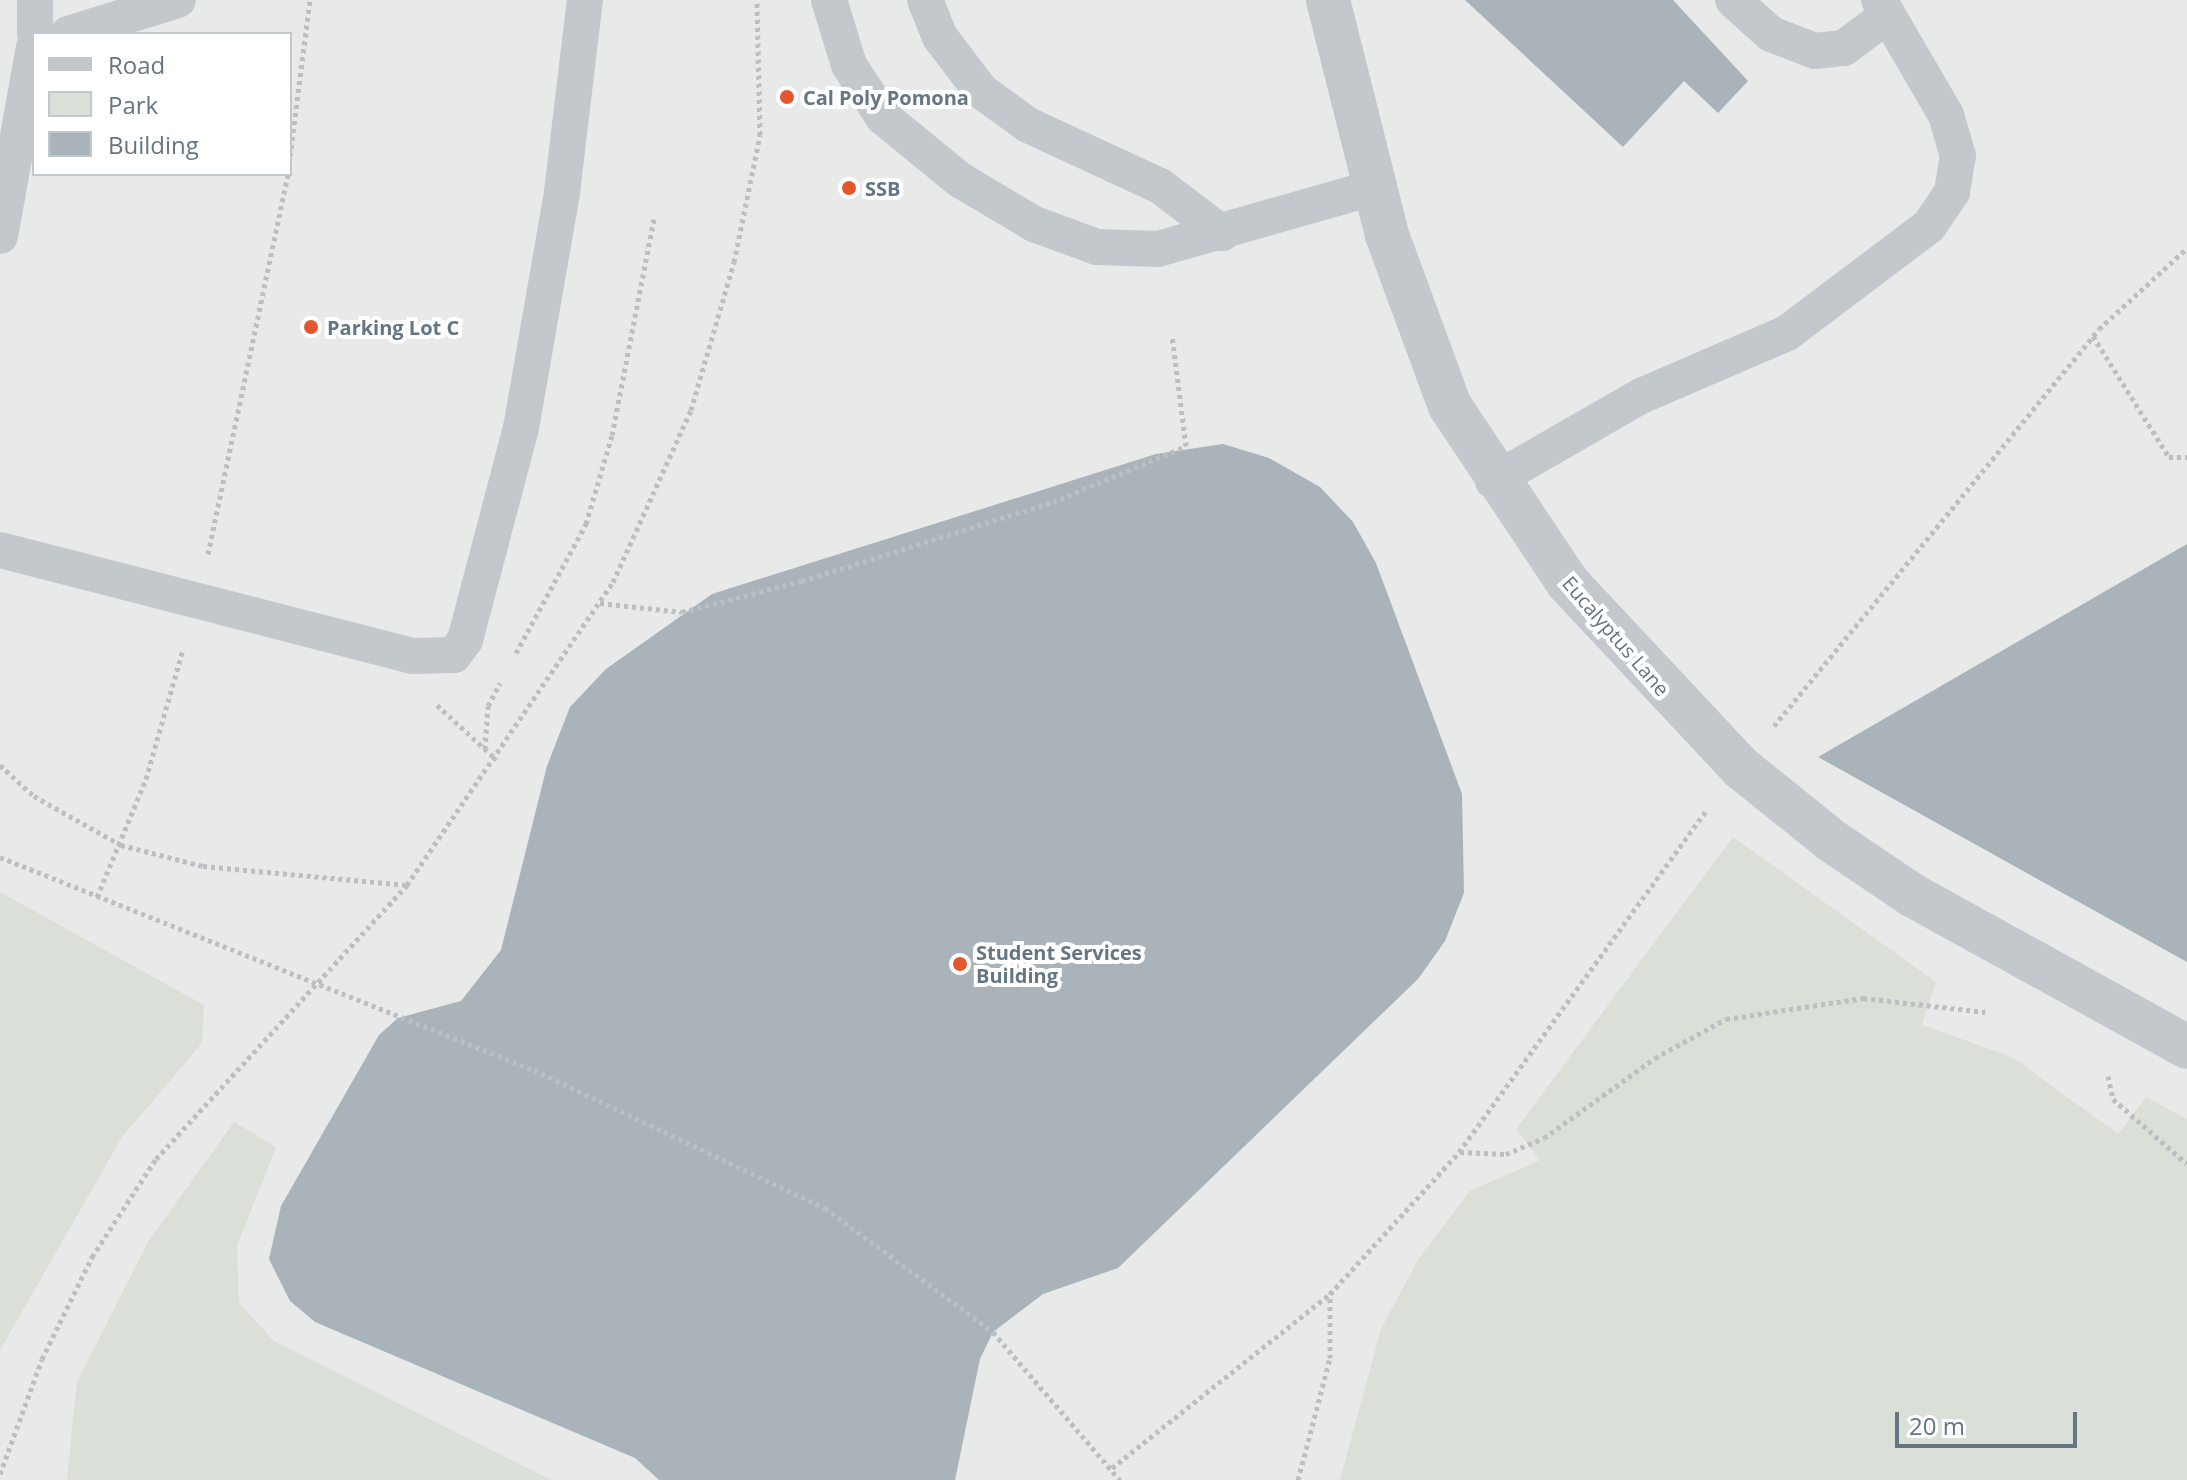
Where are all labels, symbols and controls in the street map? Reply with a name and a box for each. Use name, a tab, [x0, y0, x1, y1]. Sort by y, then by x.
legend	[32, 32, 292, 176]
text: Road	[108, 48, 165, 81]
place label: Cal Poly Pomona	[803, 85, 969, 109]
text: Park	[108, 88, 158, 121]
marker: Cal Poly Pomona	[778, 88, 796, 106]
text: Building	[108, 128, 199, 161]
place label: SSB	[865, 176, 900, 200]
marker: SSB	[840, 179, 858, 197]
place label: Parking Lot C	[327, 315, 459, 339]
marker: Parking Lot C	[302, 318, 320, 336]
street label: Eucalyptus Lane	[1558, 571, 1674, 701]
place label: Student Services Building	[976, 940, 1142, 987]
marker: Student Services Building	[951, 955, 969, 973]
scale bar	[1899, 1396, 2081, 1446]
text: 20 m	[1909, 1409, 1965, 1442]

